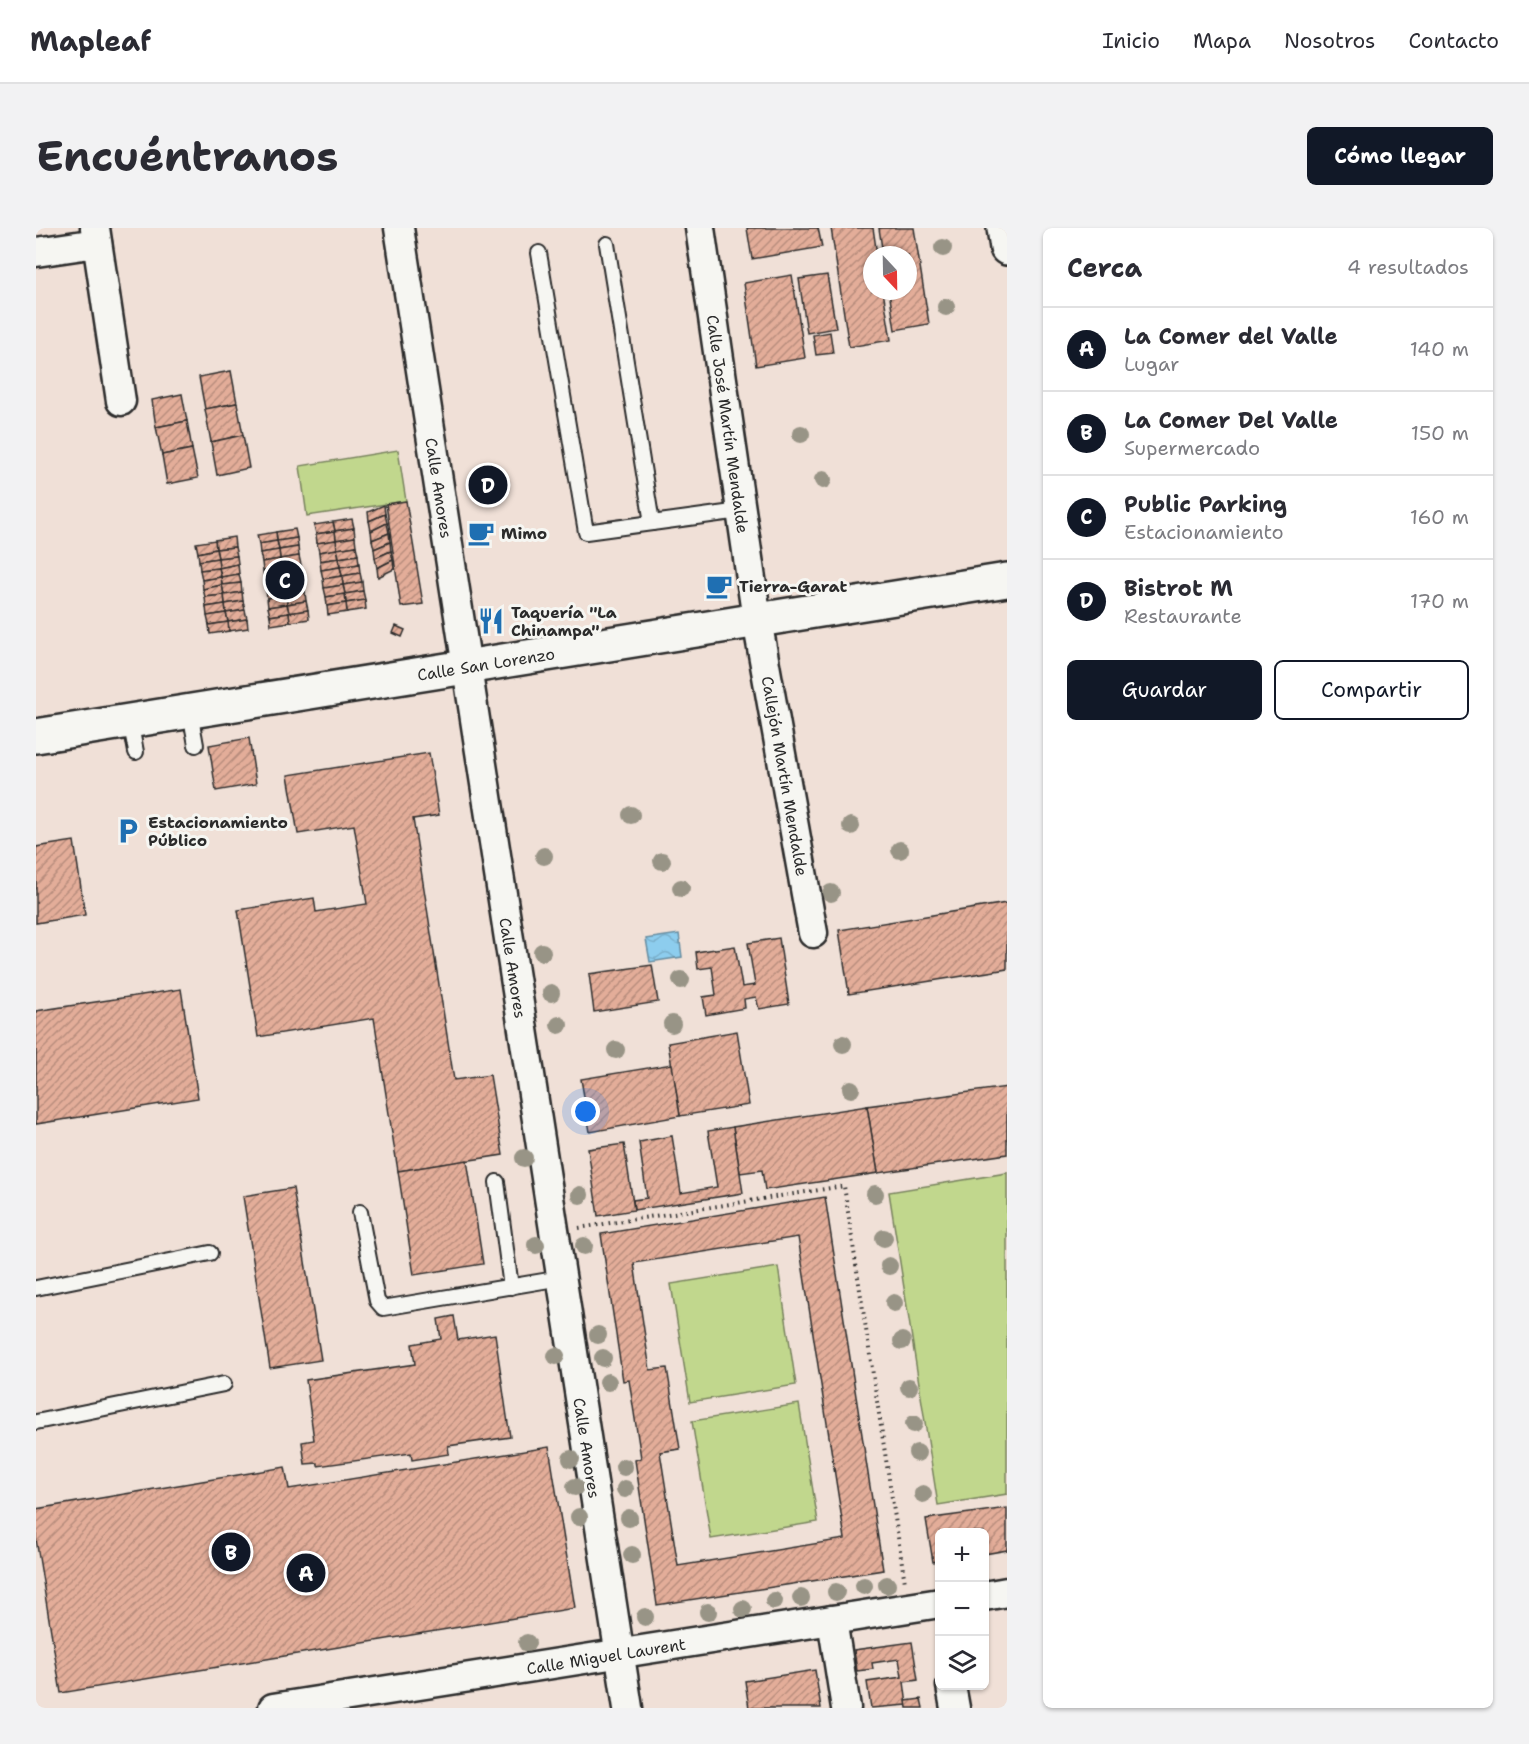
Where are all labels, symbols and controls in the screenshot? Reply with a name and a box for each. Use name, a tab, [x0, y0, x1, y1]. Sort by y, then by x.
text: Mapleaf	[30, 22, 151, 60]
text: Inicio	[1102, 27, 1160, 55]
text: Mapa	[1193, 27, 1251, 55]
text: Nosotros	[1284, 27, 1375, 55]
text: Contacto	[1408, 27, 1499, 55]
button: Cómo llegar	[1307, 127, 1493, 185]
text: Encuéntranos	[36, 128, 338, 184]
north arrow	[863, 246, 917, 300]
text: Cerca	[1067, 250, 1142, 285]
text: 4 resultados	[1347, 254, 1469, 280]
street label: Calle José Martín Mendalde	[702, 313, 753, 535]
text: La Comer del Valle	[1124, 322, 1338, 351]
text: A	[1079, 336, 1094, 362]
text: 140 m	[1410, 336, 1469, 362]
text: Lugar	[1124, 351, 1180, 377]
text: La Comer Del Valle	[1124, 406, 1338, 435]
text: B	[1080, 420, 1093, 446]
text: 150 m	[1411, 420, 1469, 446]
text: Supermercado	[1124, 435, 1260, 461]
street label: Calle Amores	[420, 436, 457, 540]
pin: D	[468, 462, 508, 508]
text: Public Parking	[1124, 490, 1287, 519]
text: C	[1080, 504, 1093, 530]
text: 160 m	[1410, 504, 1469, 530]
cafe icon: Mimo	[466, 518, 496, 548]
text: Estacionamiento	[1124, 519, 1284, 545]
place label: Mimo	[501, 523, 547, 544]
pin: C	[266, 558, 304, 602]
cafe icon: Tierra-Garat	[704, 571, 734, 601]
text: Bistrot M	[1124, 574, 1233, 603]
place label: Tierra-Garat	[739, 576, 847, 597]
text: D	[1079, 588, 1094, 614]
text: 170 m	[1410, 588, 1469, 614]
place label: Taquería "La Chinampa"	[511, 602, 617, 641]
text: Restaurante	[1124, 603, 1242, 629]
restaurant icon: Taquería "La Chinampa"	[476, 606, 506, 636]
street label: Calle San Lorenzo	[416, 643, 556, 686]
button: Guardar	[1067, 660, 1262, 720]
button: Compartir	[1274, 660, 1469, 720]
street label: Callejón Martín Mendalde	[757, 674, 812, 878]
place label: Estacionamiento Público	[148, 812, 288, 851]
parking icon: Estacionamiento Público	[113, 816, 143, 846]
street label: Calle Amores	[494, 916, 531, 1020]
your location	[571, 1097, 600, 1126]
street label: Calle Amores	[568, 1396, 605, 1500]
map controls	[935, 1528, 989, 1690]
button: +	[935, 1528, 989, 1582]
pin: B	[212, 1530, 250, 1574]
pin: A	[286, 1550, 326, 1596]
button: −	[935, 1582, 989, 1636]
street label: Calle Miguel Laurent	[525, 1634, 687, 1679]
button: layers	[935, 1636, 989, 1690]

